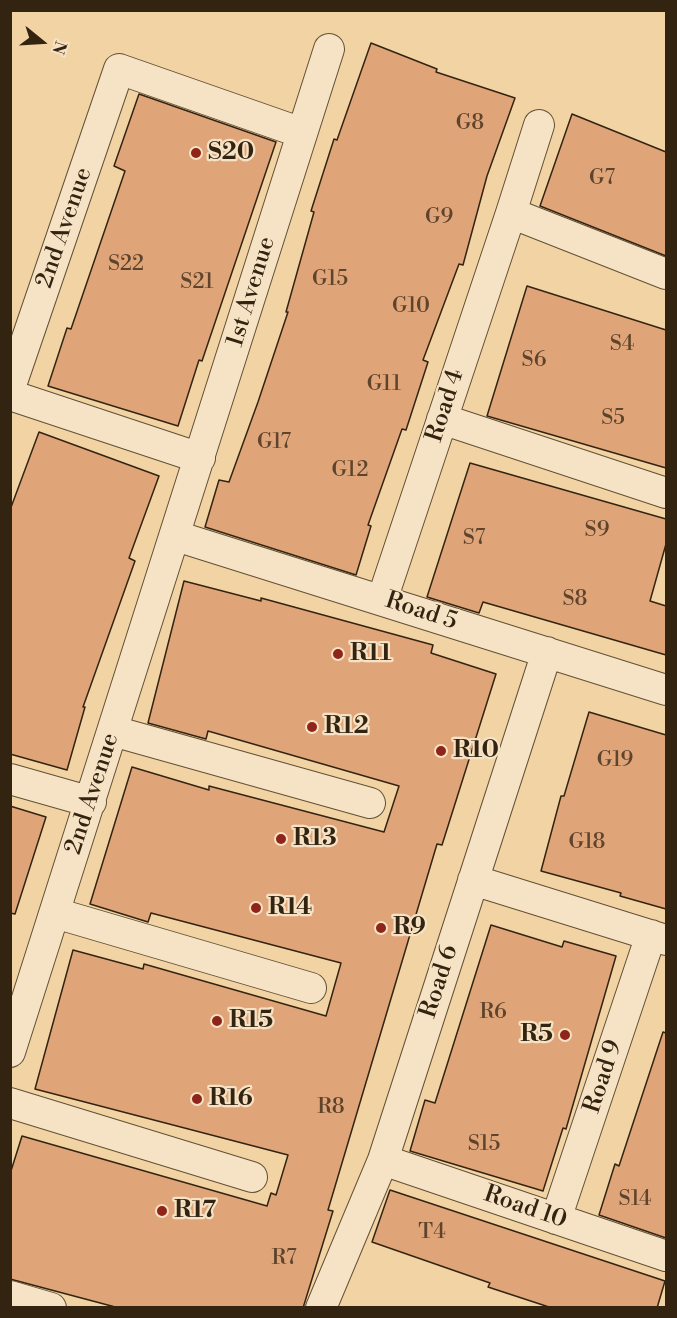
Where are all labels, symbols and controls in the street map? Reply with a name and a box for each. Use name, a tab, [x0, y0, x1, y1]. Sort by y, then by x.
north arrow	[12, 12, 72, 72]
text: N	[48, 38, 71, 57]
house number: G8	[456, 111, 484, 137]
place label: S20	[208, 139, 254, 167]
marker: S20	[189, 146, 203, 160]
street label: 2nd Avenue	[31, 164, 99, 292]
house number: G7	[589, 166, 615, 192]
house number: G9	[425, 205, 453, 231]
street label: 1st Avenue	[222, 233, 282, 351]
house number: S22	[108, 252, 144, 278]
house number: G15	[312, 267, 348, 293]
house number: S21	[180, 270, 214, 296]
house number: G10	[392, 294, 430, 320]
house number: S4	[610, 332, 634, 358]
house number: S6	[522, 348, 546, 374]
street label: Road 4	[421, 366, 471, 446]
house number: G11	[367, 372, 401, 398]
house number: S5	[601, 406, 625, 432]
house number: G17	[257, 430, 291, 456]
house number: G12	[332, 458, 368, 484]
house number: S9	[585, 518, 609, 544]
house number: S7	[463, 526, 485, 552]
street label: Road 5	[381, 587, 461, 637]
house number: S8	[563, 587, 587, 613]
place label: R11	[350, 640, 392, 668]
marker: R11	[331, 647, 345, 661]
place label: R12	[324, 713, 369, 741]
marker: R12	[305, 720, 319, 734]
street label: 2nd Avenue	[60, 730, 126, 858]
place label: R10	[453, 737, 499, 765]
marker: R10	[434, 744, 448, 758]
house number: G19	[597, 748, 633, 774]
place label: R13	[293, 825, 337, 853]
house number: G18	[569, 830, 605, 856]
marker: R13	[274, 832, 288, 846]
place label: R14	[268, 894, 312, 922]
marker: R14	[249, 901, 263, 915]
place label: R9	[393, 914, 426, 942]
marker: R9	[374, 921, 388, 935]
street label: Road 6	[415, 942, 465, 1022]
house number: R6	[479, 1000, 507, 1026]
place label: R15	[229, 1007, 273, 1035]
marker: R15	[210, 1014, 224, 1028]
place label: R5	[520, 1021, 553, 1049]
marker: R5	[558, 1028, 572, 1042]
street label: Road 9	[579, 1037, 629, 1117]
place label: R16	[209, 1085, 253, 1113]
marker: R16	[190, 1092, 204, 1106]
house number: R8	[317, 1095, 345, 1121]
house number: S15	[468, 1132, 500, 1158]
street label: Road 10	[480, 1180, 570, 1236]
house number: S14	[619, 1187, 651, 1213]
place label: R17	[174, 1197, 216, 1225]
marker: R17	[155, 1204, 169, 1218]
house number: T4	[418, 1220, 446, 1246]
house number: R7	[271, 1246, 297, 1272]

